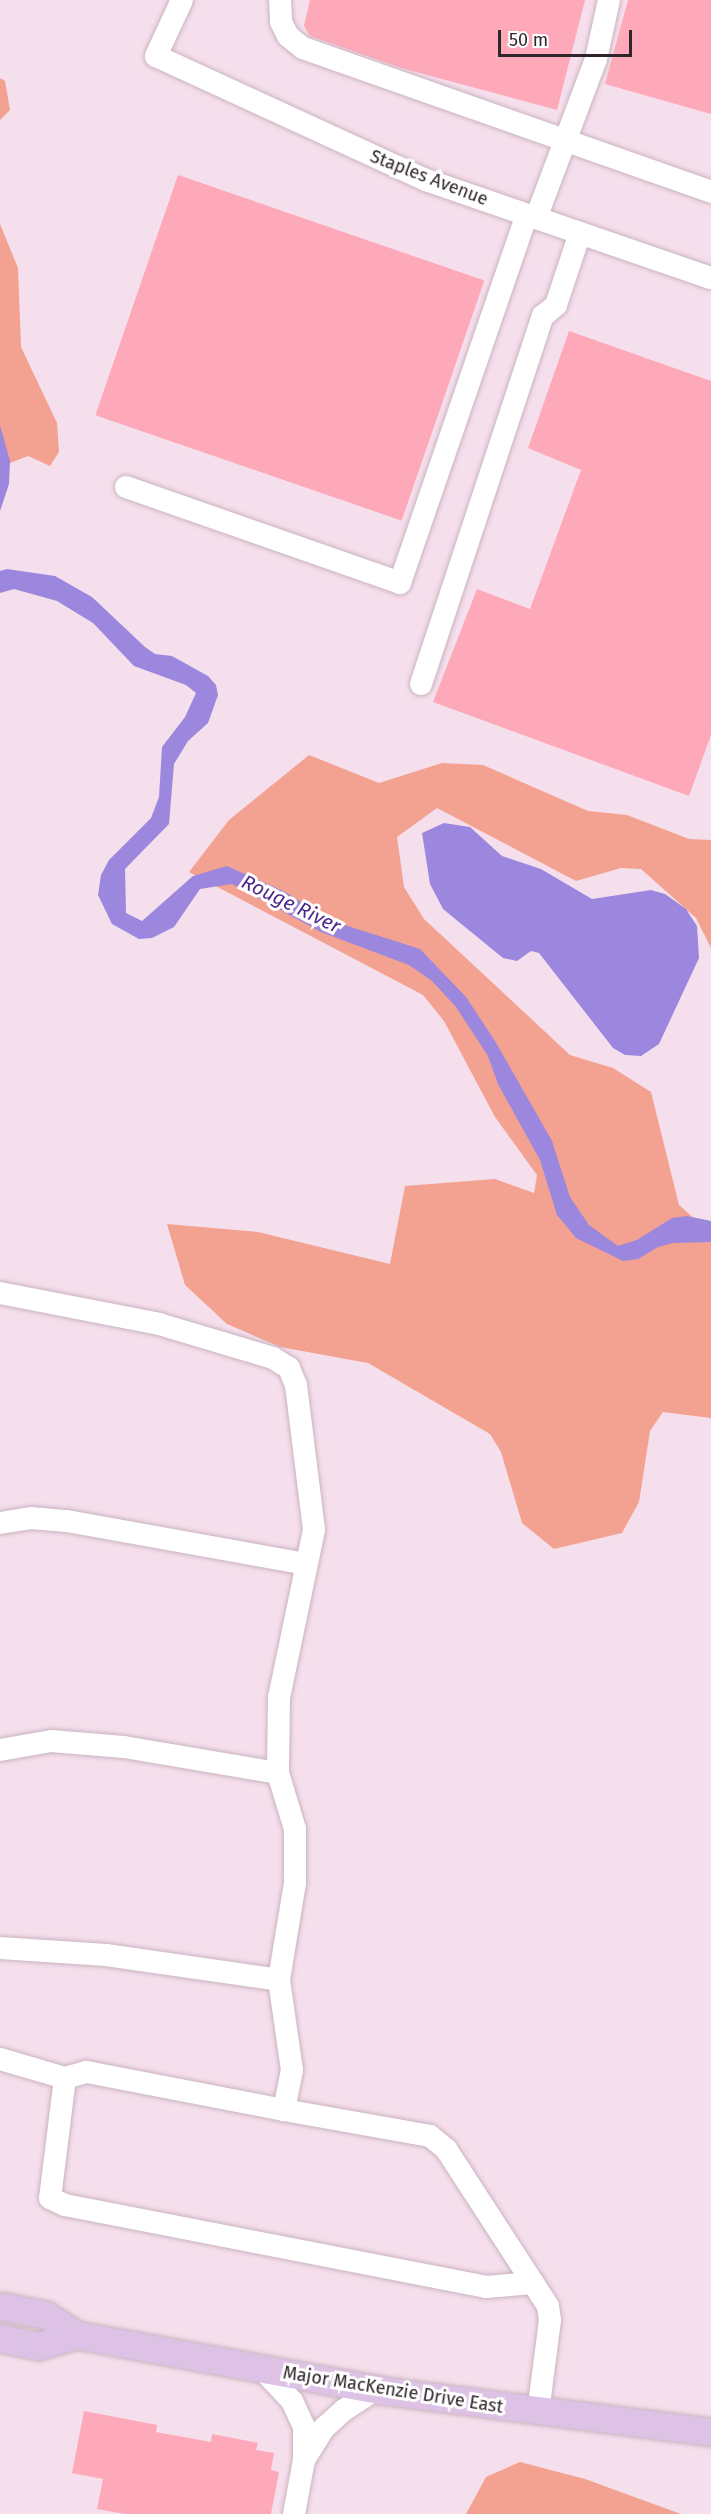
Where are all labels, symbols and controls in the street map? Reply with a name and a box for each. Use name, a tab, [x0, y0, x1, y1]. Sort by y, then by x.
scale bar	[501, 18, 634, 56]
text: 50 m	[509, 29, 548, 51]
street label: Staples Avenue	[367, 146, 491, 210]
water label: Rouge River	[238, 870, 344, 938]
street label: Major MacKenzie Drive East	[281, 2362, 505, 2418]

